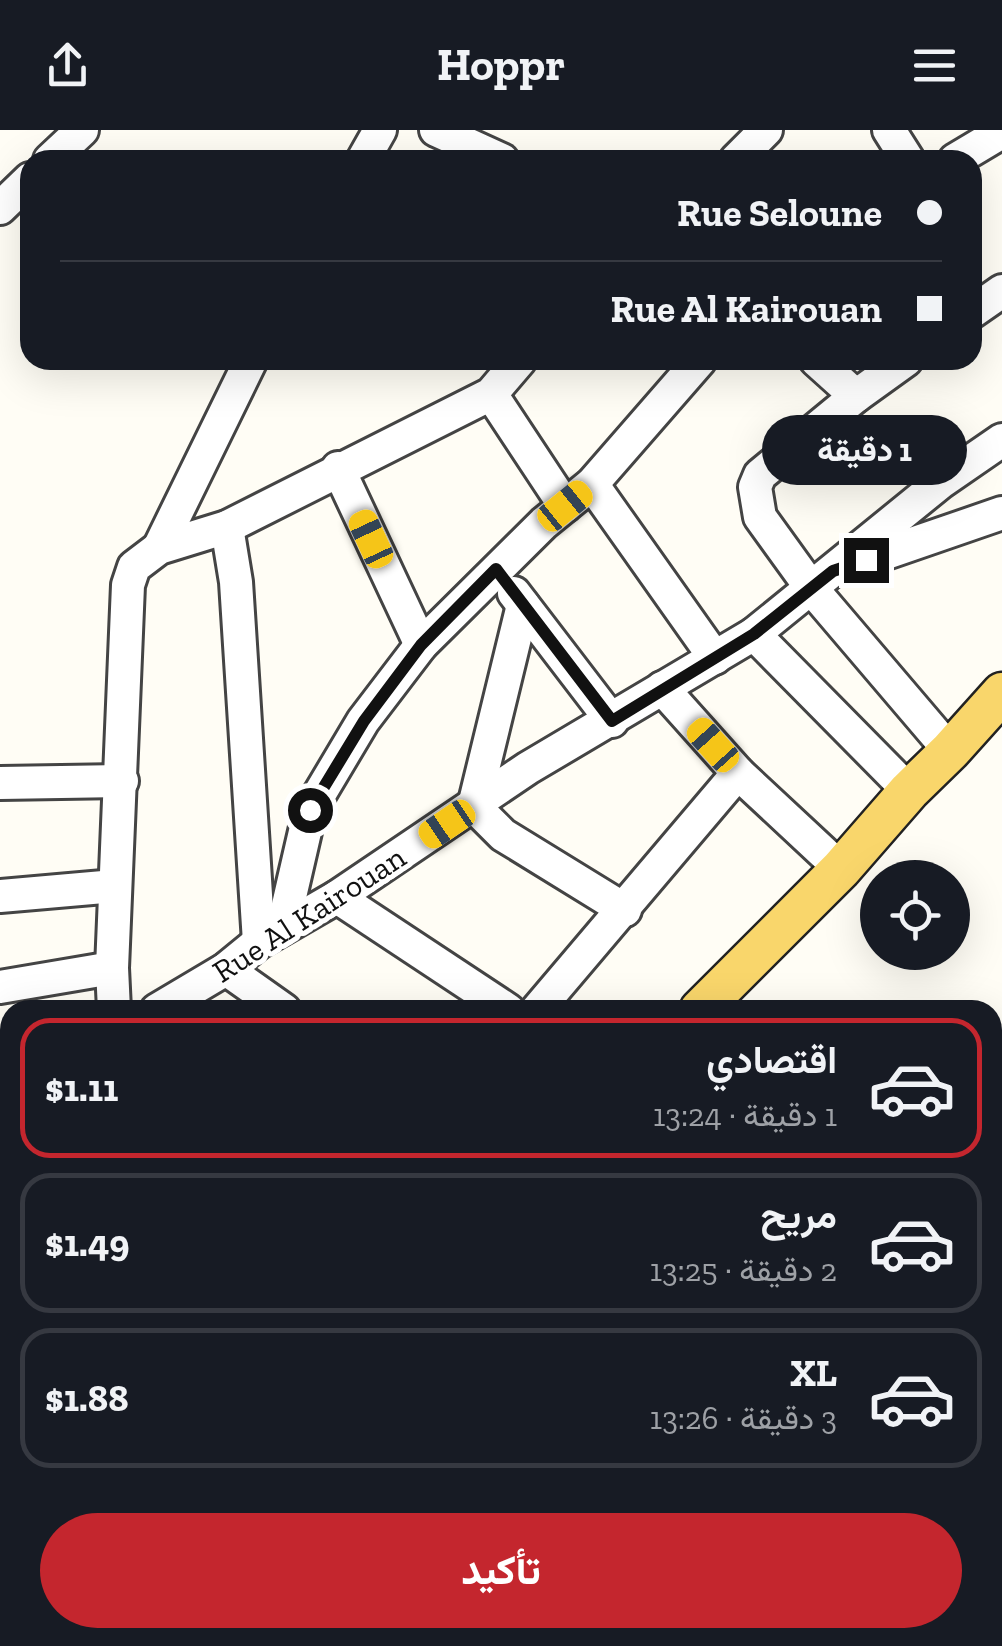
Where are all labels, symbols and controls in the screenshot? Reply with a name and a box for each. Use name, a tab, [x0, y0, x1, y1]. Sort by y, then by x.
icon: share	[40, 38, 95, 93]
text: Hoppr	[437, 38, 565, 92]
icon: menu	[907, 38, 962, 93]
text: Rue Seloune	[677, 190, 882, 236]
text: Rue Al Kairouan	[610, 286, 882, 332]
callout: 1 دقيقة	[764, 415, 968, 485]
text: 1 دقيقة	[817, 431, 912, 469]
car	[532, 475, 598, 537]
car	[345, 505, 397, 573]
route end	[844, 538, 889, 583]
car	[682, 713, 744, 777]
route start	[288, 788, 333, 833]
car	[414, 795, 480, 853]
street label: Rue Al Kairouan	[206, 837, 413, 990]
map controls	[860, 860, 970, 970]
button: locate	[860, 860, 970, 970]
text: اقتصادي	[706, 1037, 837, 1083]
icon: car	[867, 1043, 957, 1133]
text: $1.11	[45, 1065, 118, 1111]
text: 1 دقيقة · 13:24	[653, 1096, 837, 1134]
text: مريح	[761, 1192, 837, 1238]
icon: car	[867, 1198, 957, 1288]
text: $1.49	[45, 1220, 130, 1266]
text: 2 دقيقة · 13:25	[650, 1251, 837, 1289]
text: XL	[790, 1350, 837, 1396]
icon: car	[867, 1353, 957, 1443]
text: $1.88	[45, 1375, 129, 1421]
text: 3 دقيقة · 13:26	[650, 1399, 837, 1437]
button: تأكيد	[40, 1513, 962, 1628]

